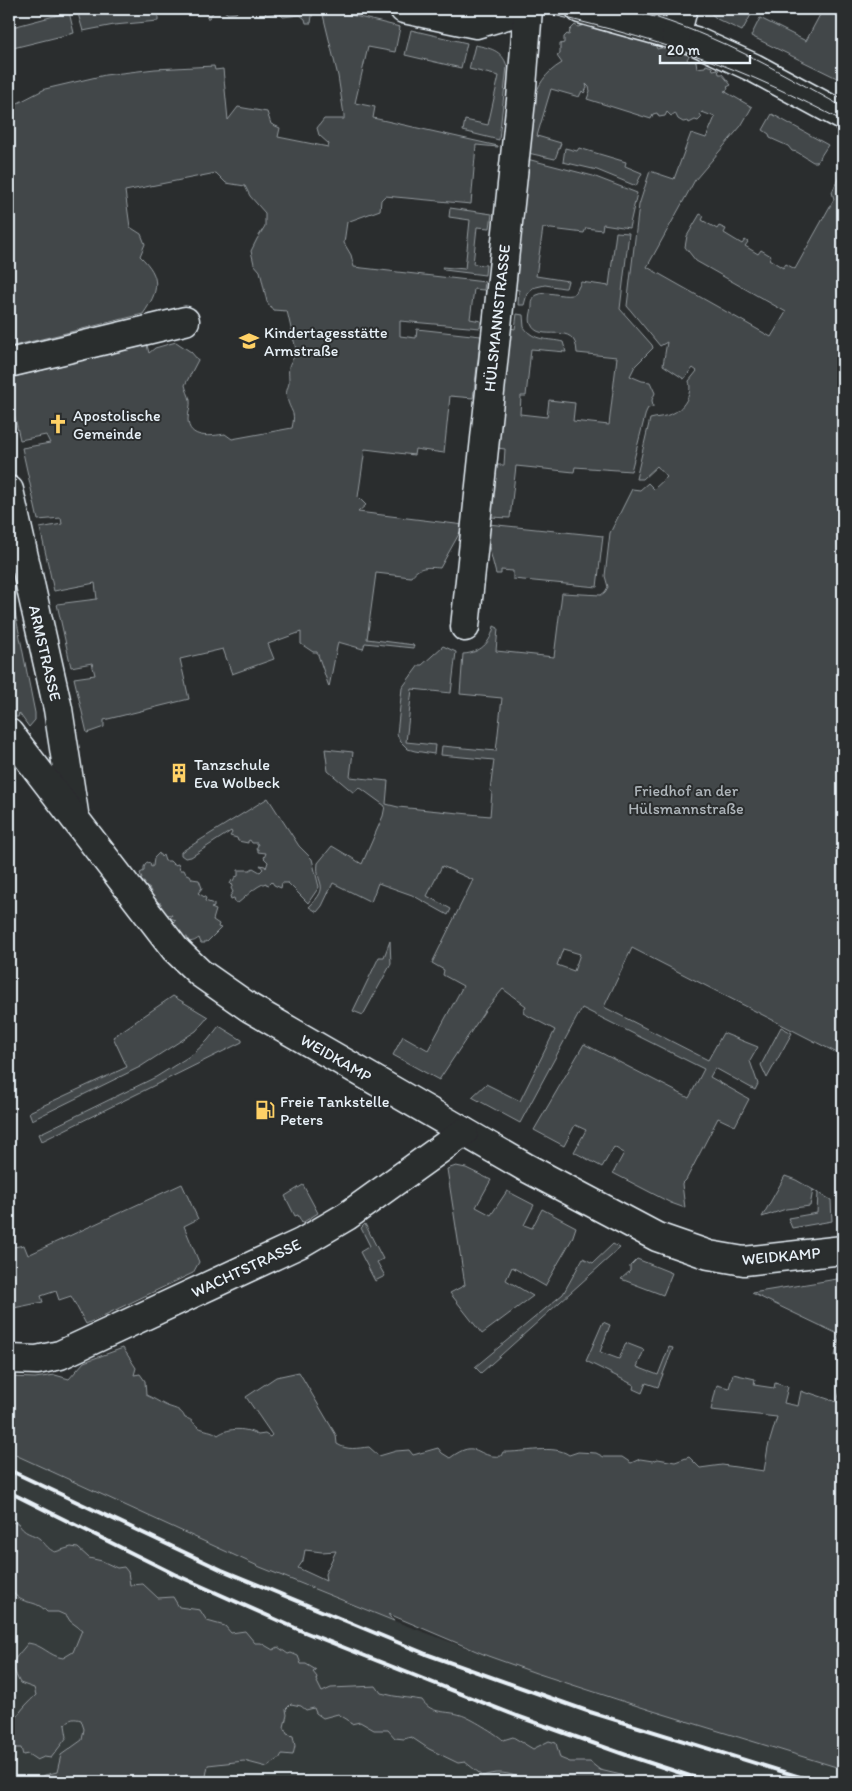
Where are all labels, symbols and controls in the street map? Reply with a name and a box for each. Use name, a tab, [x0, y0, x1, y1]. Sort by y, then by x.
scale bar	[660, 32, 750, 64]
text: 20 m	[667, 41, 701, 59]
street label: HÜLSMANNSTRASSE	[480, 243, 514, 393]
place label: Kindertagesstätte Armstraße	[264, 323, 388, 360]
school or university icon: Kindertagesstätte Armstraße	[238, 330, 260, 352]
place label: Apostolische Gemeinde	[73, 406, 161, 443]
church icon: Apostolische Gemeinde	[47, 413, 69, 435]
street label: ARMSTRASSE	[25, 603, 65, 703]
place label: Tanzschule Eva Wolbeck	[194, 755, 280, 792]
building icon: Tanzschule Eva Wolbeck	[168, 762, 190, 784]
park label: Friedhof an der Hülsmannstraße	[628, 781, 744, 818]
street label: WEIDKAMP	[297, 1030, 375, 1086]
place label: Freie Tankstelle Peters	[280, 1092, 390, 1129]
fuel station icon: Freie Tankstelle Peters	[254, 1099, 276, 1121]
street label: WACHTSTRASSE	[188, 1234, 304, 1302]
street label: WEIDKAMP	[741, 1243, 821, 1269]

